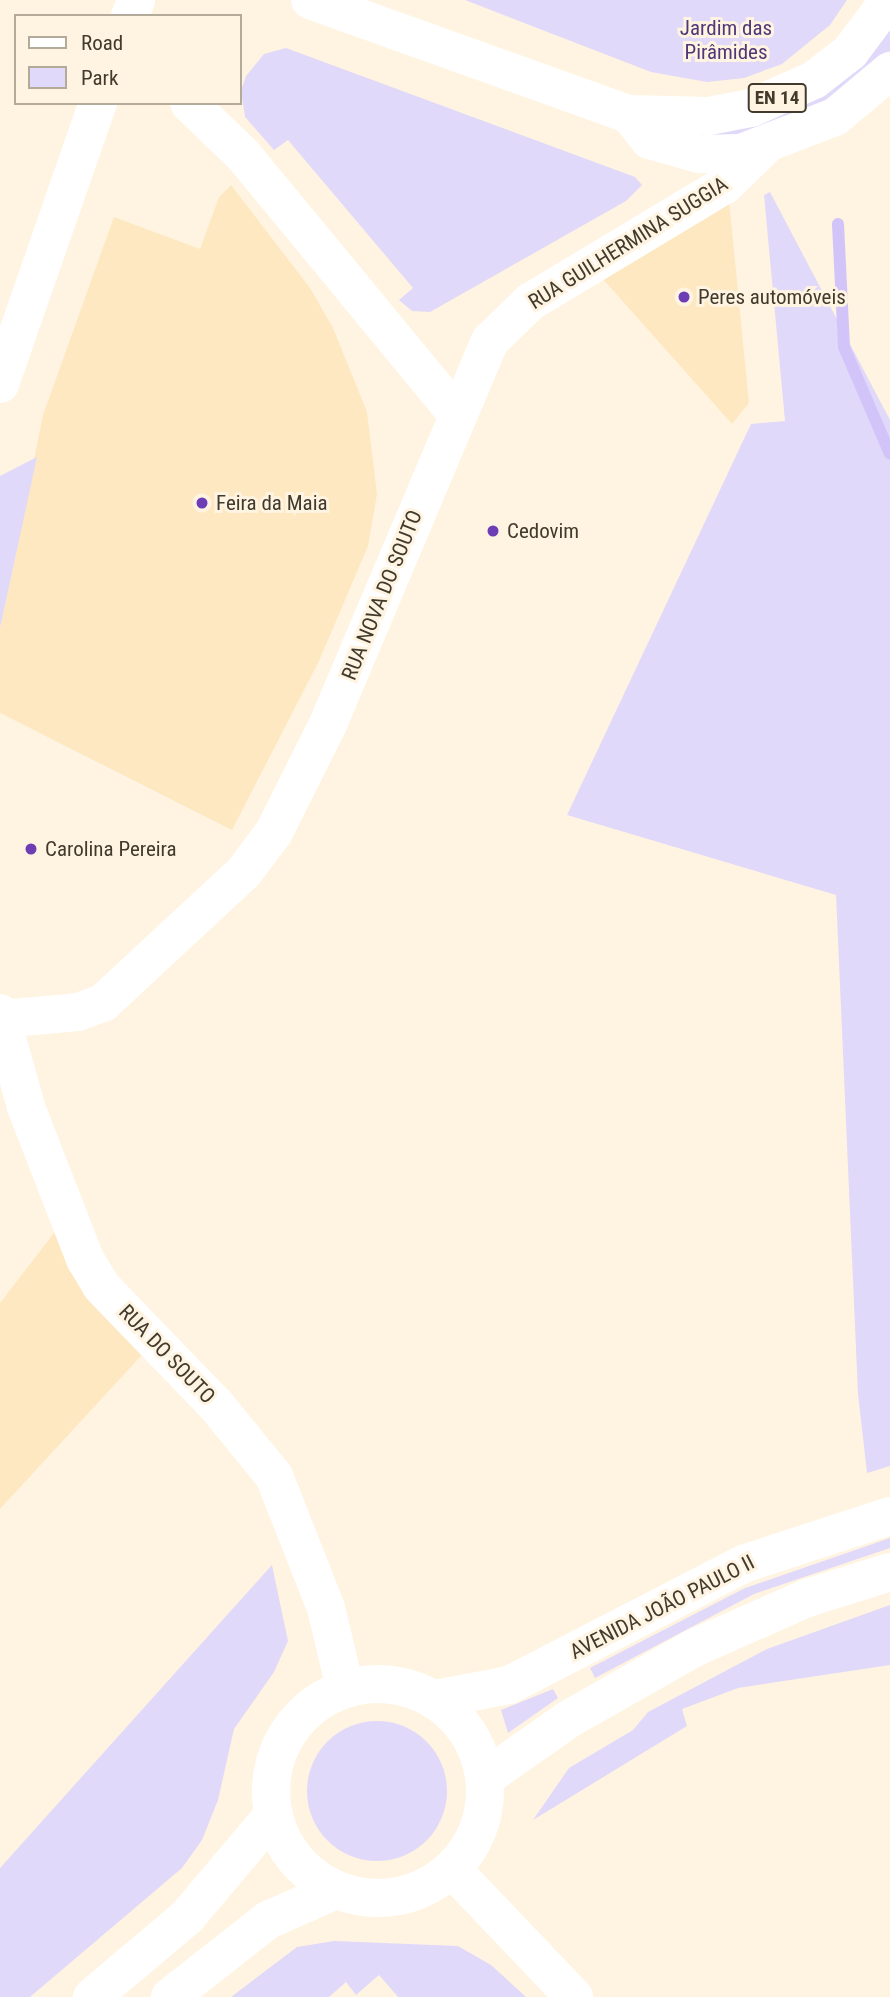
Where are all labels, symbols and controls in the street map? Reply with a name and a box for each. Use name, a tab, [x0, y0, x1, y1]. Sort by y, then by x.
legend	[14, 14, 242, 105]
park label: Jardim das Pirâmides	[680, 15, 772, 65]
text: Road	[81, 31, 123, 55]
text: Park	[81, 66, 118, 90]
road number: EN 14	[747, 82, 807, 114]
street label: RUA GUILHERMINA SUGGIA	[524, 171, 732, 315]
place label: Peres automóveis	[698, 284, 846, 310]
marker: Peres automóveis	[676, 289, 692, 305]
place label: Feira da Maia	[216, 490, 328, 516]
marker: Feira da Maia	[194, 495, 210, 511]
street label: RUA NOVA DO SOUTO	[336, 506, 428, 684]
place label: Cedovim	[507, 518, 579, 544]
marker: Cedovim	[485, 523, 501, 539]
place label: Carolina Pereira	[45, 836, 177, 862]
marker: Carolina Pereira	[23, 841, 39, 857]
street label: RUA DO SOUTO	[114, 1299, 220, 1409]
street label: AVENIDA JOÃO PAULO II	[566, 1550, 758, 1664]

